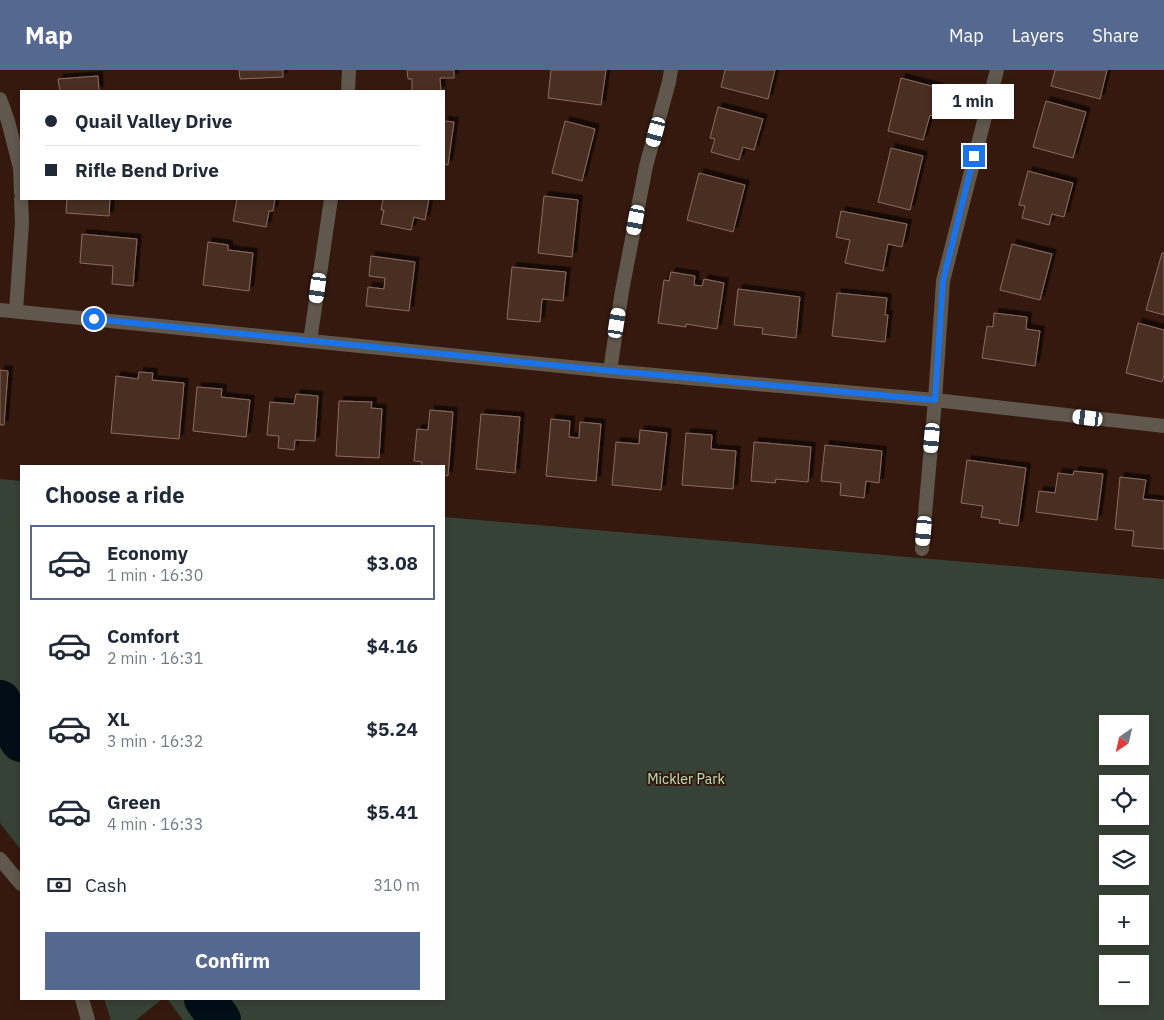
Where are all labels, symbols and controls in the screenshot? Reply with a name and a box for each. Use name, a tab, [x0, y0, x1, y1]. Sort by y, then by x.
text: Map	[25, 19, 73, 51]
text: Map	[949, 24, 984, 47]
text: Layers	[1012, 24, 1064, 47]
text: Share	[1092, 24, 1139, 47]
callout: 1 min	[933, 83, 1015, 118]
text: 1 min	[952, 91, 994, 111]
text: Quail Valley Drive	[75, 109, 232, 133]
car	[644, 116, 667, 148]
route end	[963, 145, 985, 167]
text: Rifle Bend Drive	[75, 158, 219, 182]
car	[625, 204, 646, 236]
car	[308, 272, 327, 304]
car	[607, 307, 626, 339]
route start	[83, 308, 105, 330]
car	[1072, 409, 1103, 427]
car	[923, 422, 940, 454]
text: Choose a ride	[45, 480, 185, 509]
car	[915, 515, 932, 547]
icon: car	[47, 540, 92, 585]
text: Economy	[107, 541, 188, 565]
text: $3.08	[366, 551, 418, 575]
text: 1 min · 16:30	[107, 565, 203, 585]
icon: car	[47, 623, 92, 668]
text: Comfort	[107, 624, 180, 648]
text: $4.16	[366, 634, 418, 658]
text: 2 min · 16:31	[107, 648, 203, 668]
icon: car	[47, 706, 92, 751]
text: XL	[107, 707, 130, 731]
north arrow	[1099, 715, 1149, 765]
map controls	[1099, 715, 1149, 1005]
text: $5.24	[366, 717, 418, 741]
text: 3 min · 16:32	[107, 731, 203, 751]
park label: Mickler Park	[647, 770, 725, 788]
button: locate	[1099, 775, 1149, 825]
icon: car	[47, 789, 92, 834]
text: Green	[107, 790, 161, 814]
text: $5.41	[366, 800, 418, 824]
text: 4 min · 16:33	[107, 814, 203, 834]
button: layers	[1099, 835, 1149, 885]
icon: cash	[45, 871, 73, 899]
text: Cash	[85, 873, 127, 897]
text: 310 m	[373, 875, 420, 895]
button: +	[1099, 895, 1149, 945]
button: Confirm	[45, 932, 420, 990]
button: −	[1099, 955, 1149, 1005]

